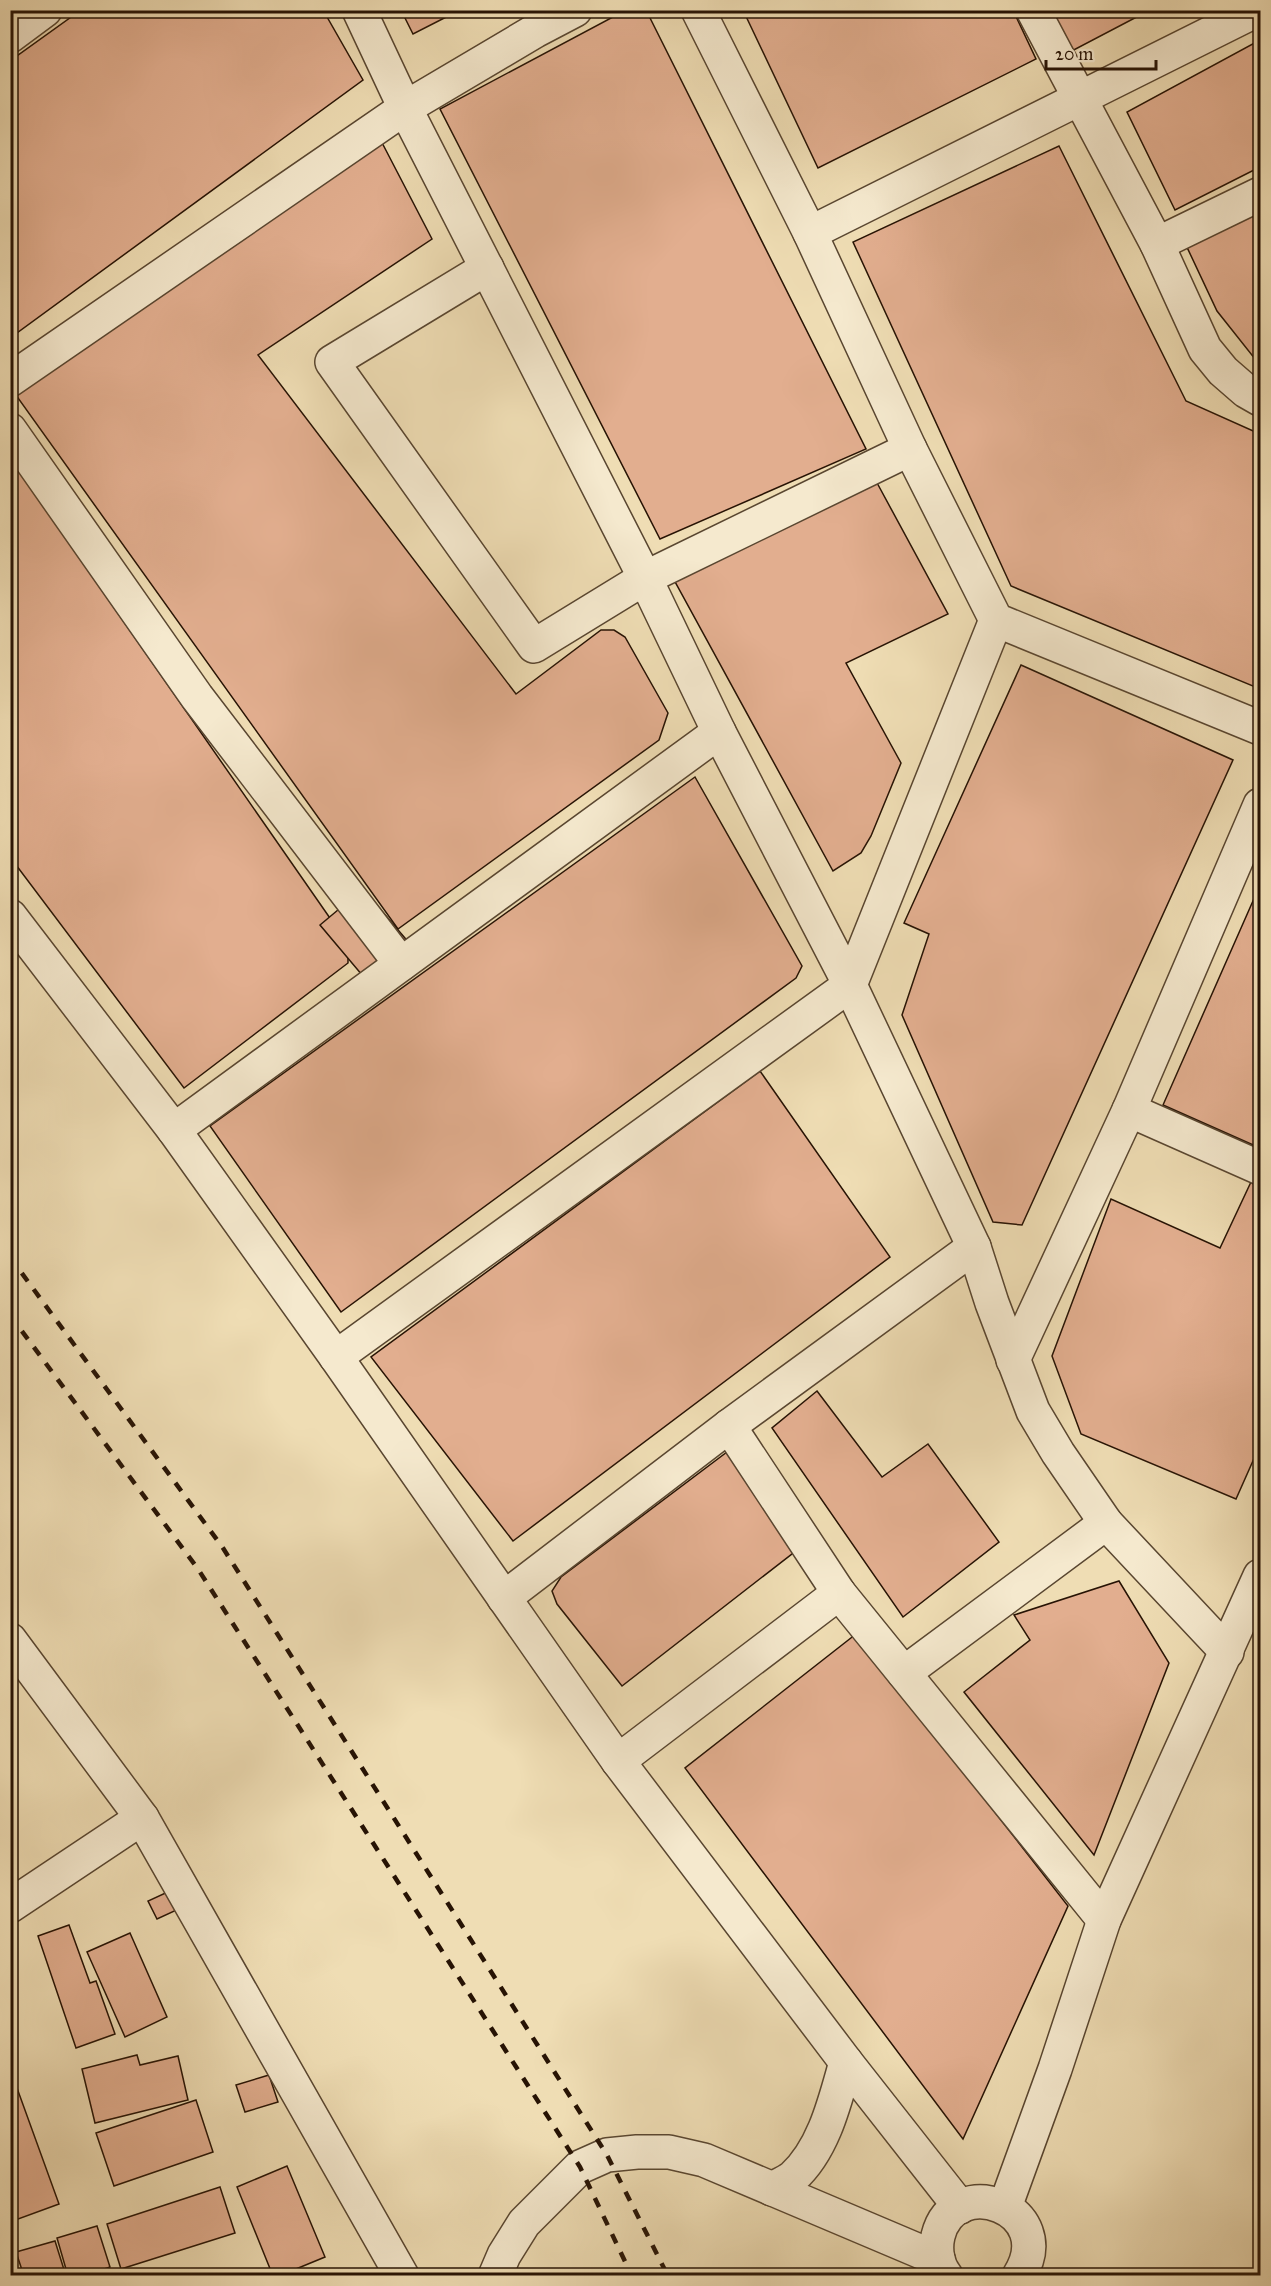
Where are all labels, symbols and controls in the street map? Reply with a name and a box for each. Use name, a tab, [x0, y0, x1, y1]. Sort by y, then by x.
scale bar	[1046, 33, 1156, 71]
text: 20 m	[1055, 43, 1093, 65]

